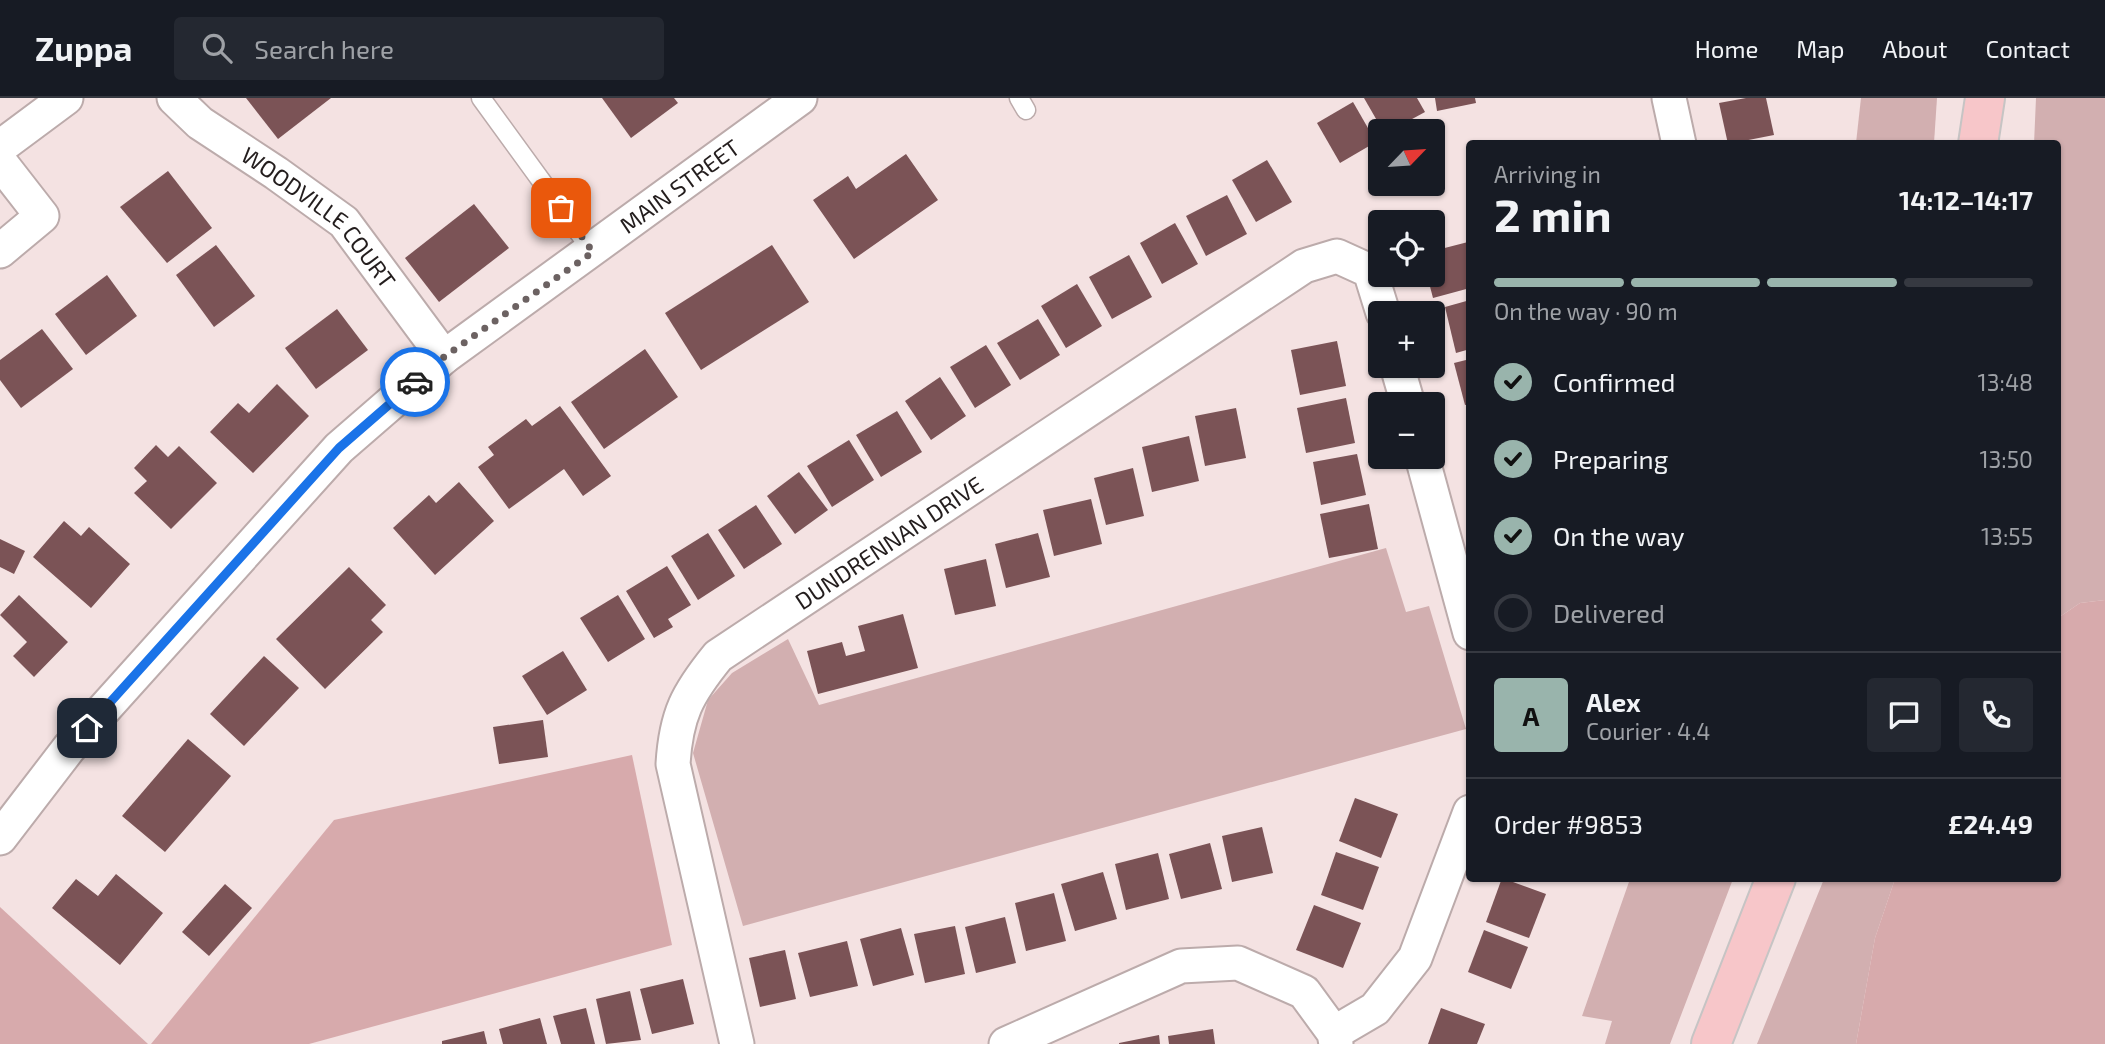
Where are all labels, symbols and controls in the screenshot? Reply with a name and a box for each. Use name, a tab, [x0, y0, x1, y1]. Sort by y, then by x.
search box	[174, 17, 664, 80]
text: Zuppa	[35, 28, 132, 68]
icon: search	[198, 29, 236, 67]
text: Search here	[254, 33, 394, 64]
text: Home	[1695, 34, 1758, 63]
text: Map	[1796, 34, 1844, 63]
text: About	[1882, 34, 1948, 63]
text: Contact	[1986, 34, 2070, 63]
north arrow	[1368, 119, 1446, 196]
map controls	[1368, 119, 1445, 469]
street label: MAIN STREET	[614, 133, 745, 239]
street label: WOODVILLE COURT	[236, 140, 402, 293]
text: Arriving in	[1494, 160, 1601, 188]
pin	[531, 178, 591, 238]
text: 14:12–14:17	[1899, 184, 2033, 215]
text: 2 min	[1494, 186, 1612, 241]
icon: bag	[542, 189, 580, 227]
button: locate	[1368, 210, 1445, 287]
text: On the way · 90 m	[1494, 297, 1678, 325]
button: +	[1368, 301, 1445, 378]
courier	[380, 347, 450, 417]
icon: car	[396, 363, 434, 401]
icon: check	[1494, 363, 1532, 401]
text: Confirmed	[1553, 366, 1676, 397]
text: 13:48	[1978, 368, 2033, 396]
button: −	[1368, 392, 1445, 469]
icon: check	[1494, 440, 1532, 478]
text: Preparing	[1553, 443, 1668, 474]
text: 13:50	[1979, 445, 2033, 473]
street label: DUNDRENNAN DRIVE	[790, 470, 988, 615]
icon: check	[1494, 517, 1532, 555]
text: On the way	[1553, 520, 1684, 551]
text: 13:55	[1981, 522, 2033, 550]
text: Delivered	[1553, 597, 1665, 628]
button: chat	[1867, 678, 1941, 752]
button: phone	[1959, 678, 2033, 752]
text: Alex	[1586, 686, 1641, 717]
pin	[57, 698, 117, 758]
text: A	[1523, 700, 1539, 731]
icon: home	[68, 709, 106, 747]
text: Courier · 4.4	[1586, 717, 1710, 745]
text: Order #9853	[1494, 808, 1643, 839]
text: £24.49	[1948, 808, 2033, 839]

